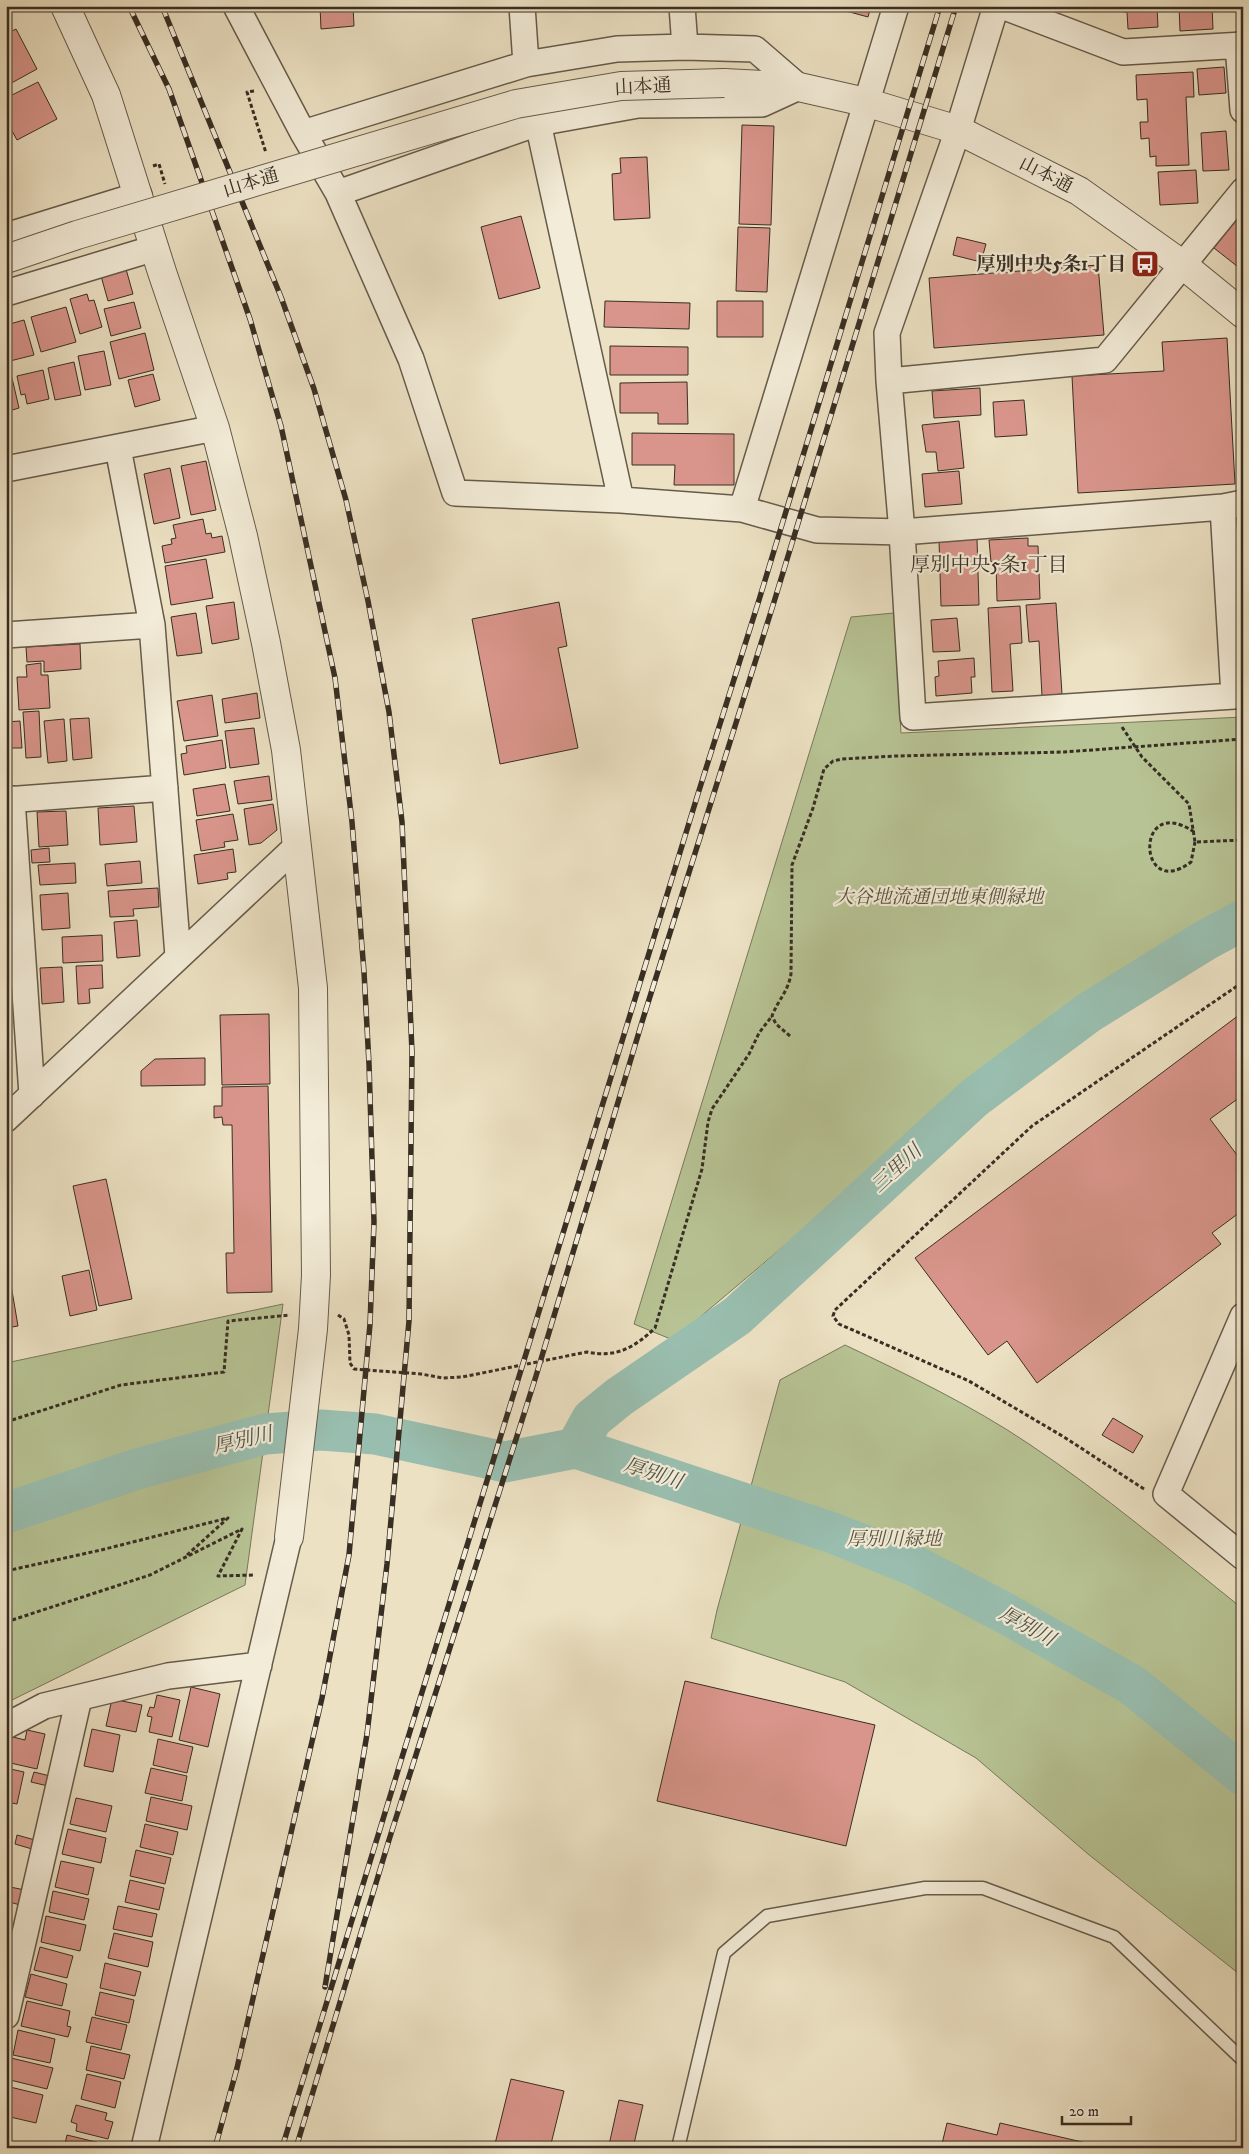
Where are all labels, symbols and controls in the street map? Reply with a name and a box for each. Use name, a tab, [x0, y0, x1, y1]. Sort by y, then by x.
street label: 山本通	[614, 74, 672, 100]
street label: 山本通	[1015, 152, 1077, 198]
street label: 山本通	[220, 164, 282, 202]
bus stop icon: 厚別中央5条1丁目	[1130, 249, 1160, 279]
place label: 厚別中央5条1丁目	[977, 253, 1126, 276]
district label: 厚別中央5条1丁目	[910, 553, 1068, 578]
park label: 大谷地流通団地東側緑地	[834, 886, 1045, 909]
water label: 三里川	[867, 1138, 929, 1199]
water label: 厚別川	[211, 1422, 277, 1460]
water label: 厚別川	[621, 1453, 687, 1496]
park label: 厚別川緑地	[846, 1528, 943, 1551]
water label: 厚別川	[995, 1602, 1061, 1653]
scale bar	[1062, 2094, 1130, 2126]
text: 20 m	[1069, 2102, 1099, 2121]

